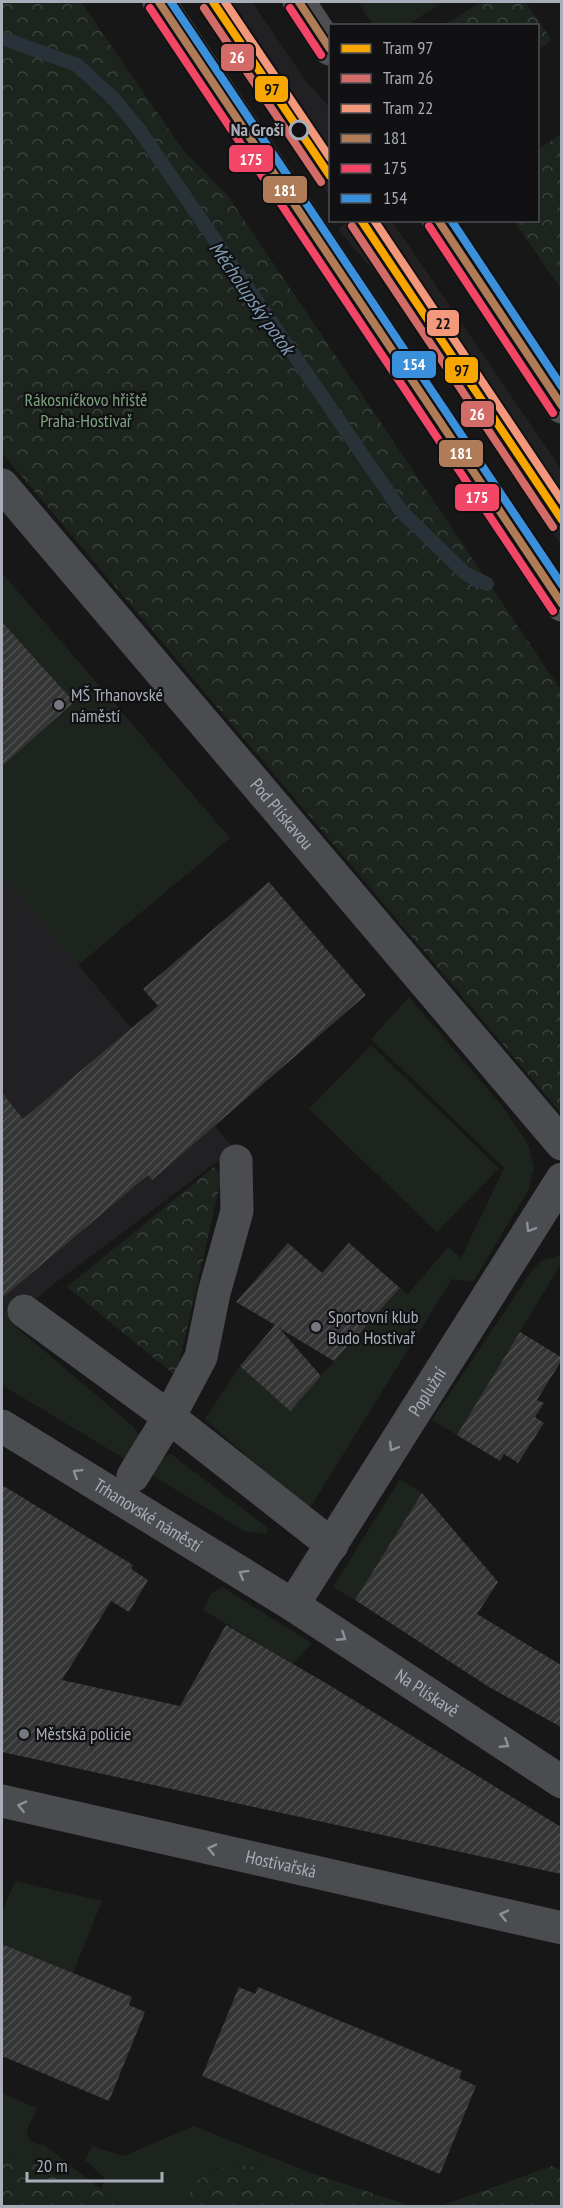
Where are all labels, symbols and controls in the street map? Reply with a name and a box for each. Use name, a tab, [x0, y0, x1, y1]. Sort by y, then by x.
legend	[329, 24, 539, 222]
text: Tram 97	[383, 36, 433, 59]
line badge: 26	[220, 43, 255, 72]
text: 26	[229, 47, 245, 67]
text: Tram 26	[383, 66, 433, 89]
line badge: 97	[254, 75, 289, 103]
text: 97	[264, 79, 280, 99]
text: Tram 22	[383, 96, 433, 119]
place label: Na Groši	[231, 118, 284, 141]
marker: Na Groši	[289, 120, 309, 140]
text: 181	[383, 126, 407, 149]
line badge: 175	[228, 144, 274, 173]
text: 175	[240, 149, 262, 169]
text: 175	[383, 156, 407, 179]
line badge: 181	[262, 175, 308, 204]
text: 181	[274, 180, 296, 200]
text: 154	[383, 186, 407, 209]
water label: Měcholupský potok	[203, 236, 302, 361]
line badge: 22	[426, 309, 460, 337]
text: 22	[435, 313, 451, 333]
line badge: 154	[391, 350, 437, 379]
text: 154	[403, 354, 426, 374]
line badge: 97	[444, 356, 479, 384]
text: 97	[454, 360, 470, 380]
park label: Rákosníčkovo hřiště Praha-Hostivař	[25, 388, 147, 432]
line badge: 26	[460, 400, 495, 428]
text: 26	[469, 404, 485, 424]
line badge: 181	[438, 439, 484, 468]
text: 181	[450, 443, 472, 463]
line badge: 175	[454, 483, 500, 512]
text: 175	[466, 487, 488, 507]
place label: MŠ Trhanovské náměstí	[71, 683, 163, 727]
marker: MŠ Trhanovské náměstí	[52, 698, 66, 712]
street label: Pod Plískavou	[245, 774, 319, 854]
one-way arrow	[526, 1222, 538, 1232]
place label: Sportovní klub Budo Hostivař	[328, 1305, 419, 1349]
marker: Sportovní klub Budo Hostivař	[309, 1320, 323, 1334]
street label: Poplužní	[403, 1363, 451, 1420]
one-way arrow	[389, 1441, 401, 1451]
one-way arrow	[72, 1470, 83, 1481]
street label: Trhanovské náměstí	[90, 1473, 206, 1557]
one-way arrow	[239, 1570, 249, 1582]
one-way arrow	[335, 1630, 346, 1641]
street label: Na Plískavě	[391, 1663, 463, 1722]
place label: Městská policie	[36, 1722, 131, 1745]
marker: Městská policie	[17, 1727, 31, 1741]
one-way arrow	[498, 1737, 509, 1748]
one-way arrow	[17, 1800, 27, 1813]
one-way arrow	[207, 1843, 217, 1856]
street label: Hostivařská	[243, 1845, 319, 1883]
one-way arrow	[500, 1910, 510, 1923]
scale bar	[27, 2145, 162, 2183]
text: 20 m	[36, 2154, 68, 2177]

